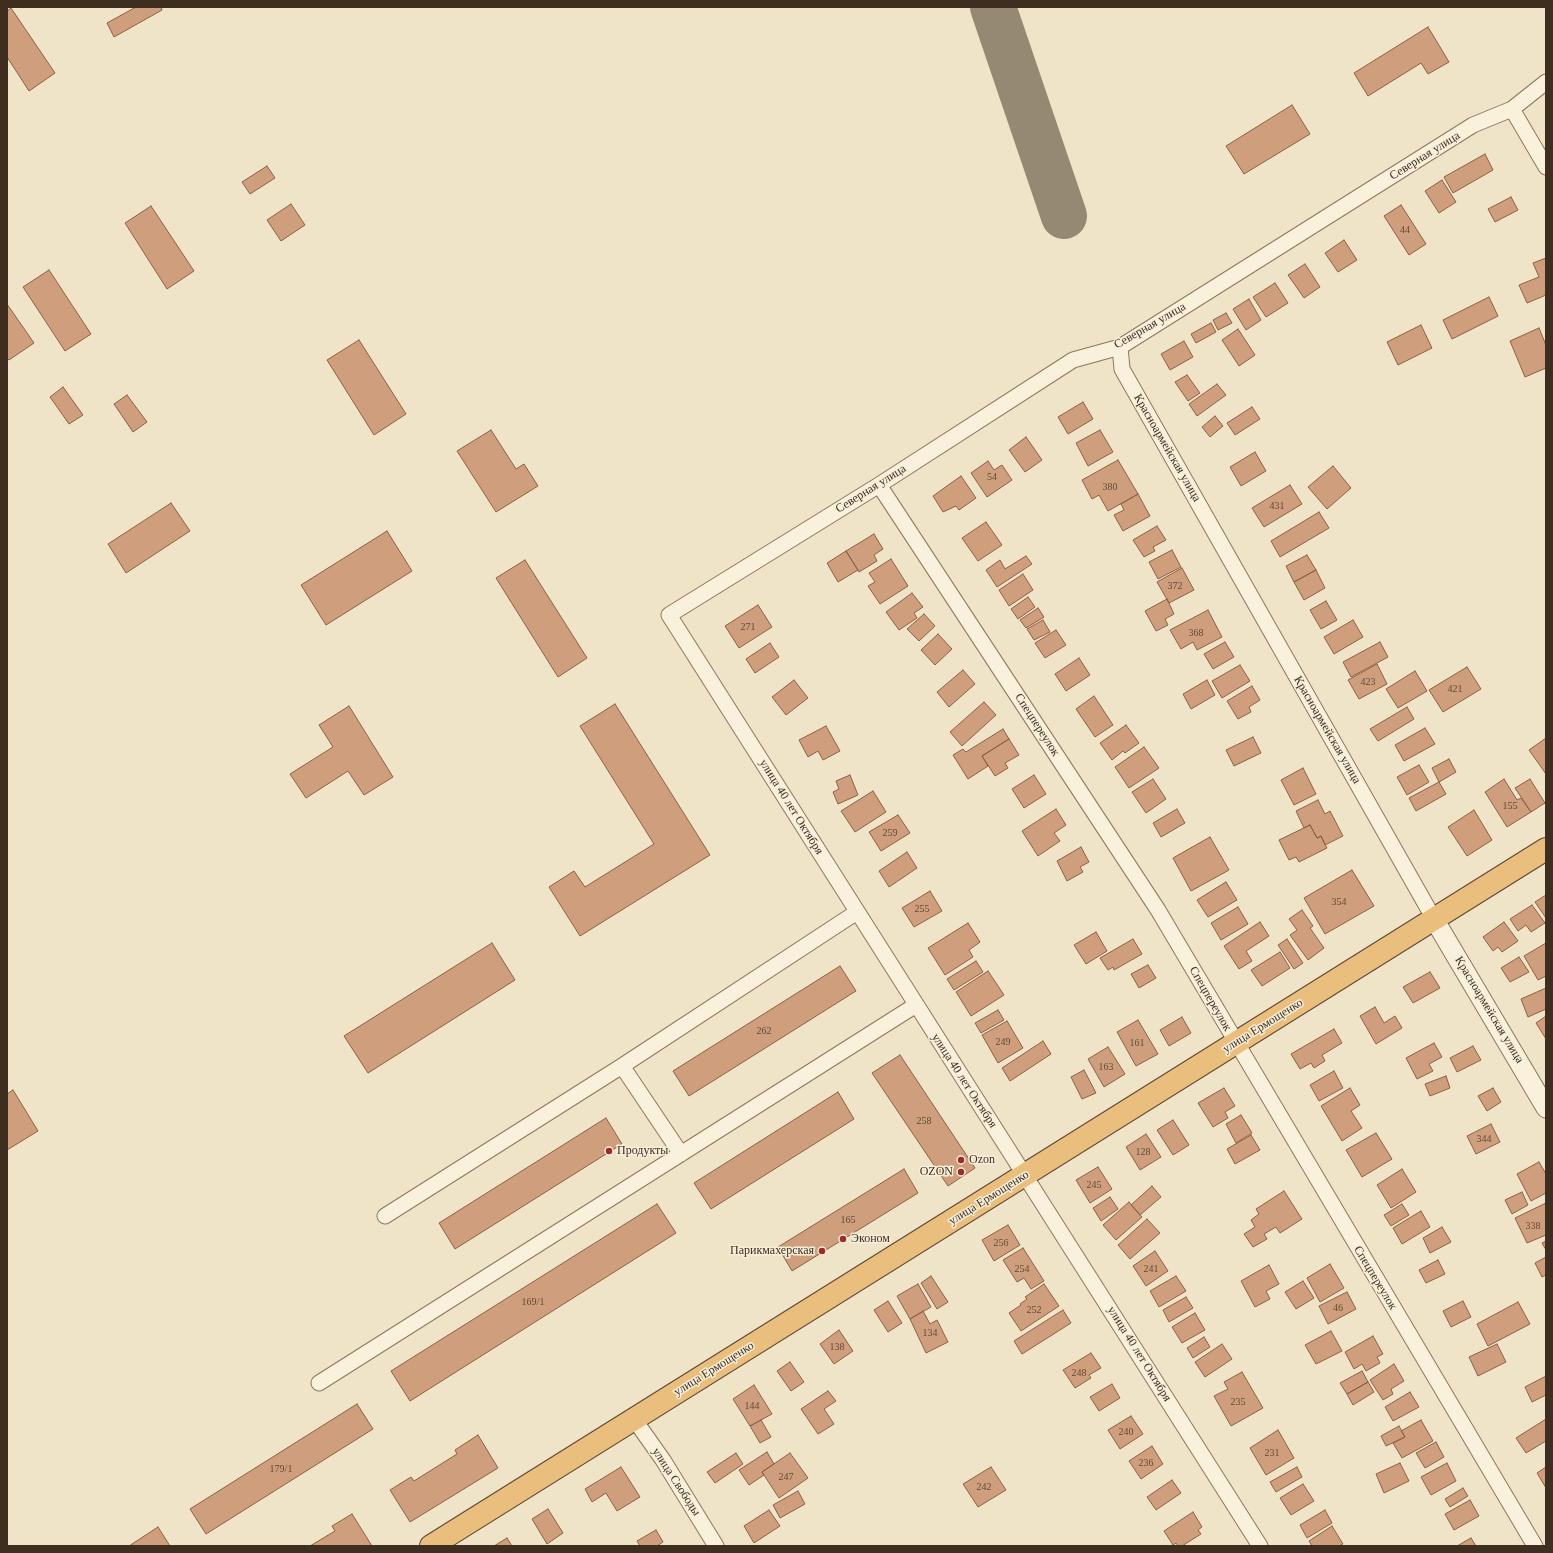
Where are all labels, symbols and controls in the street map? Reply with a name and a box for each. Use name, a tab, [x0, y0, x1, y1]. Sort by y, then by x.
street label: Северная улица	[1387, 129, 1463, 183]
house number: 44	[1400, 224, 1410, 236]
street label: Северная улица	[1112, 300, 1188, 352]
street label: Красноармейская улица	[1130, 392, 1204, 504]
street label: Северная улица	[833, 462, 909, 516]
house number: 54	[987, 471, 997, 483]
house number: 380	[1102, 481, 1118, 493]
house number: 431	[1270, 500, 1284, 512]
house number: 372	[1168, 580, 1182, 592]
house number: 271	[740, 621, 756, 633]
house number: 368	[1188, 627, 1204, 639]
street label: Красноармейская улица	[1290, 674, 1364, 786]
house number: 423	[1360, 676, 1376, 688]
house number: 421	[1448, 683, 1462, 695]
street label: Спецпереулок	[1011, 691, 1063, 759]
street label: улица 40 лет Октября	[756, 757, 826, 857]
house number: 155	[1502, 800, 1518, 812]
house number: 259	[882, 827, 898, 839]
house number: 354	[1332, 896, 1346, 908]
house number: 255	[914, 903, 930, 915]
street label: Красноармейская улица	[1451, 954, 1527, 1066]
street label: Спецпереулок	[1186, 964, 1234, 1034]
street label: улица Ермощенко	[1220, 996, 1306, 1056]
house number: 262	[756, 1025, 772, 1037]
street label: улица 40 лет Октября	[928, 1031, 1000, 1131]
house number: 249	[996, 1036, 1010, 1048]
house number: 161	[1130, 1037, 1144, 1049]
house number: 163	[1098, 1061, 1114, 1073]
house number: 258	[916, 1115, 932, 1127]
house number: 344	[1476, 1133, 1492, 1145]
place label: Продукты	[617, 1144, 668, 1158]
marker: Продукты	[604, 1146, 614, 1156]
house number: 128	[1136, 1146, 1150, 1158]
place label: Ozon	[969, 1153, 995, 1167]
marker: Ozon	[956, 1155, 966, 1165]
place label: OZON	[920, 1165, 953, 1179]
marker: OZON	[956, 1167, 966, 1177]
street label: улица Ермощенко	[946, 1168, 1032, 1228]
house number: 245	[1086, 1179, 1102, 1191]
house number: 165	[840, 1214, 856, 1226]
house number: 338	[1526, 1220, 1540, 1232]
place label: Эконом	[851, 1232, 890, 1246]
marker: Эконом	[838, 1234, 848, 1244]
house number: 256	[994, 1237, 1008, 1249]
street label: Спецпереулок	[1350, 1243, 1400, 1313]
place label: Парикмахерская	[730, 1244, 814, 1258]
marker: Парикмахерская	[817, 1246, 827, 1256]
house number: 254	[1014, 1263, 1030, 1275]
house number: 241	[1144, 1263, 1158, 1275]
house number: 169/1	[522, 1296, 544, 1308]
house number: 46	[1333, 1302, 1343, 1314]
house number: 252	[1026, 1304, 1042, 1316]
street label: улица 40 лет Октября	[1104, 1304, 1174, 1404]
house number: 134	[922, 1327, 938, 1339]
street label: улица Ермощенко	[671, 1339, 757, 1399]
house number: 138	[830, 1341, 844, 1353]
house number: 248	[1072, 1367, 1086, 1379]
house number: 235	[1230, 1396, 1246, 1408]
house number: 144	[744, 1400, 760, 1412]
house number: 240	[1118, 1426, 1134, 1438]
street label: улица Свободы	[649, 1445, 703, 1519]
house number: 231	[1264, 1447, 1280, 1459]
house number: 236	[1138, 1457, 1154, 1469]
house number: 179/1	[270, 1463, 292, 1475]
house number: 247	[778, 1471, 794, 1483]
house number: 242	[976, 1481, 992, 1493]

